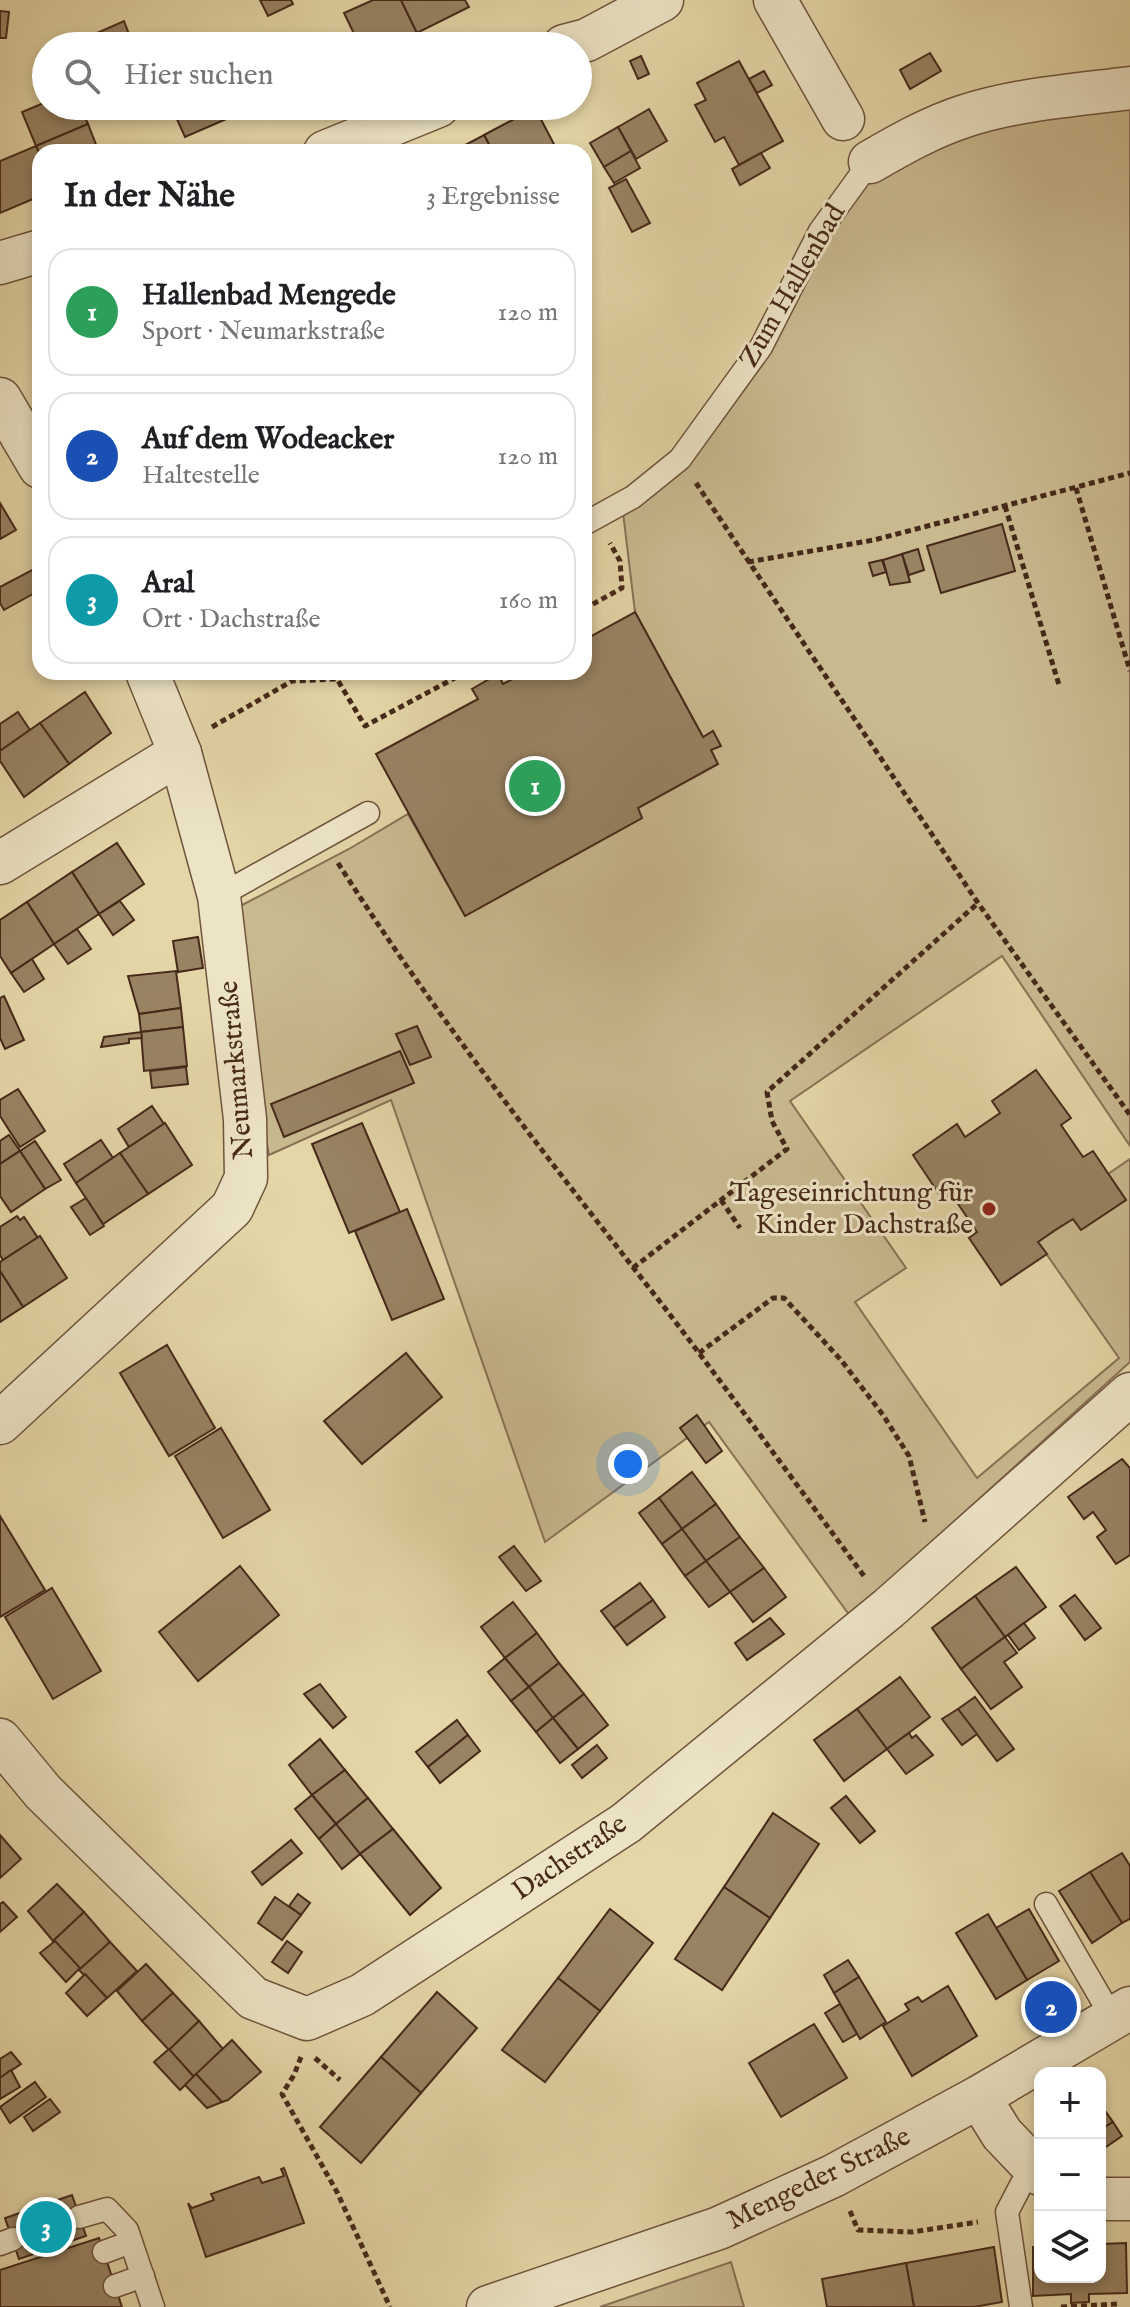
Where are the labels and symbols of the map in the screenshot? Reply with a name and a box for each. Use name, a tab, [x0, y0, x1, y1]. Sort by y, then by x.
street label: Zum Hallenbad	[732, 198, 854, 374]
pin: 1	[509, 756, 561, 816]
street label: Neumarkstraße	[212, 979, 262, 1161]
place label: Tageseinrichtung für Kinder Dachstraße	[730, 1176, 973, 1243]
marker: Tageseinrichtung für Kinder Dachstraße	[980, 1200, 998, 1218]
your location	[608, 1444, 648, 1484]
street label: Dachstraße	[506, 1807, 634, 1909]
pin: 2	[1025, 1977, 1077, 2037]
street label: Mengeder Straße	[722, 2119, 917, 2239]
pin: 3	[20, 2197, 72, 2257]

